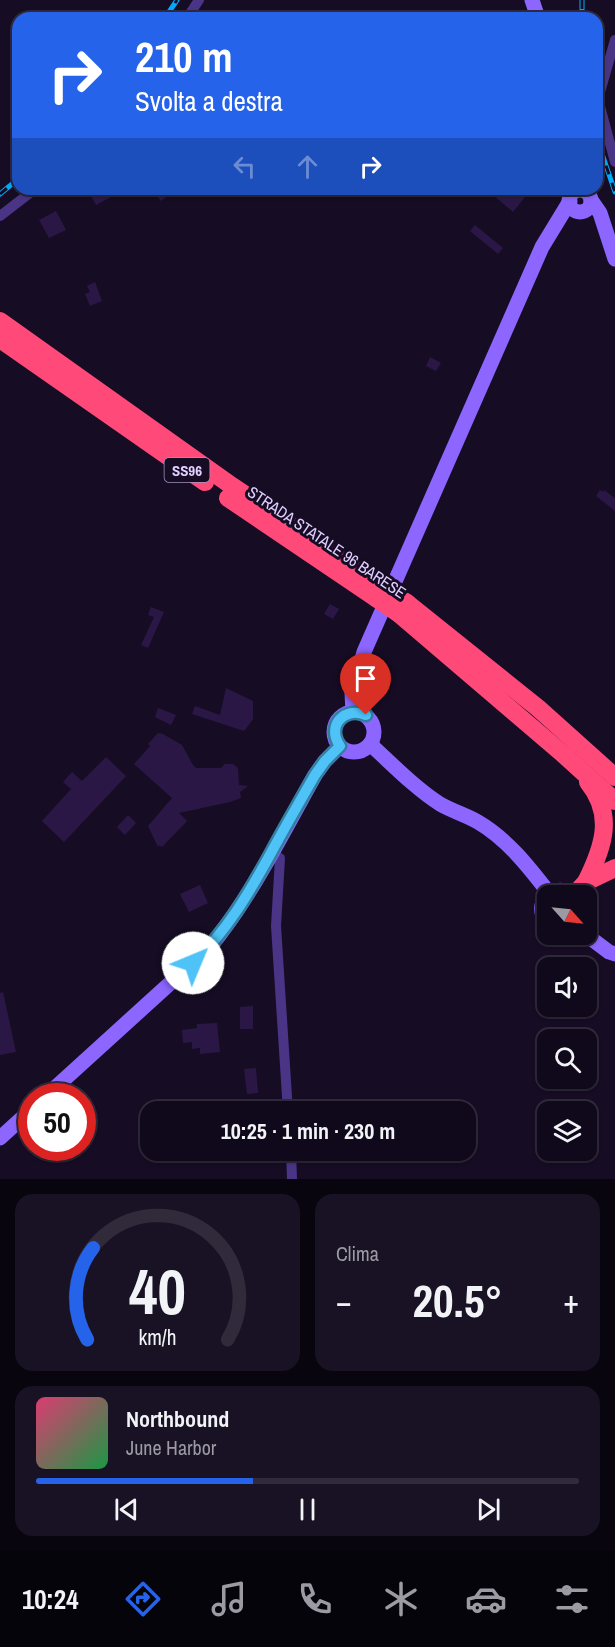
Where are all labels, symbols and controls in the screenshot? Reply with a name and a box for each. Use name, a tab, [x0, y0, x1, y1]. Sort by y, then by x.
text: 210 m	[135, 29, 233, 85]
icon: right	[36, 36, 114, 114]
text: Svolta a destra	[135, 83, 283, 119]
icon: left	[228, 150, 261, 183]
icon: ahead	[291, 150, 324, 183]
icon: right	[354, 150, 387, 183]
road number: SS96	[164, 458, 210, 482]
street label: STRADA STATALE 96 BARESE	[243, 481, 411, 603]
pin	[340, 653, 391, 715]
icon: arrive	[349, 662, 382, 695]
north arrow	[537, 885, 597, 945]
map controls	[537, 885, 597, 1161]
position arrow	[161, 931, 225, 995]
button: sound	[537, 957, 597, 1017]
button: search	[537, 1029, 597, 1089]
speed limit sign: 50	[18, 1083, 96, 1161]
button: layers	[537, 1101, 597, 1161]
text: 10:25 · 1 min · 230 m	[221, 1116, 395, 1146]
text: Clima	[336, 1240, 379, 1267]
text: 40	[129, 1249, 186, 1333]
text: 20.5°	[413, 1270, 502, 1331]
text: −	[336, 1279, 352, 1323]
text: +	[563, 1279, 579, 1323]
text: km/h	[138, 1323, 177, 1352]
text: Northbound	[126, 1404, 229, 1434]
text: June Harbor	[126, 1434, 216, 1461]
icon: previous	[110, 1493, 143, 1526]
icon: pause	[291, 1493, 324, 1526]
icon: next	[472, 1493, 505, 1526]
icon: directions	[122, 1578, 164, 1620]
icon: music	[208, 1578, 250, 1620]
icon: phone	[294, 1578, 336, 1620]
icon: climate	[380, 1578, 422, 1620]
icon: car	[465, 1578, 507, 1620]
icon: filters	[551, 1578, 593, 1620]
text: 10:24	[22, 1581, 79, 1617]

